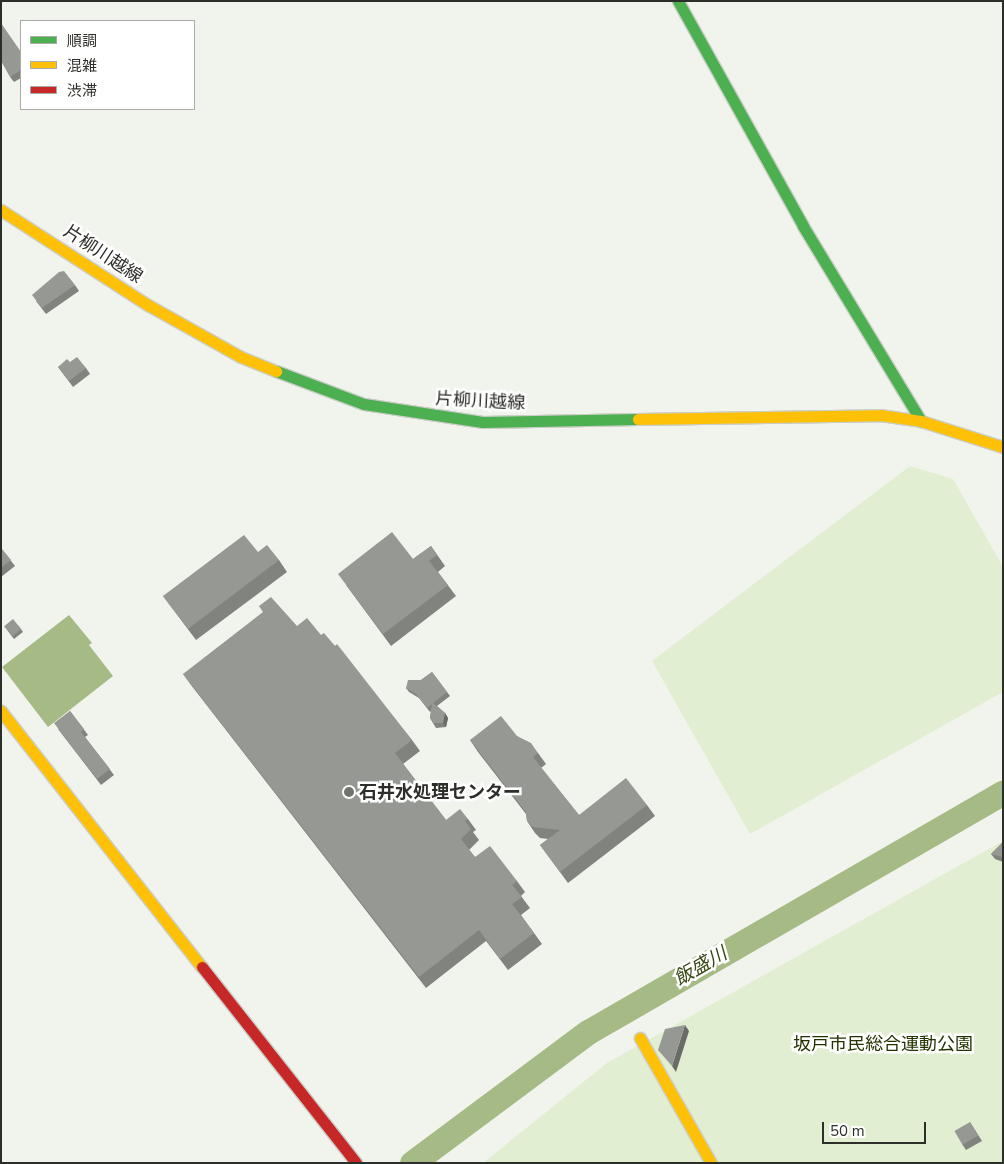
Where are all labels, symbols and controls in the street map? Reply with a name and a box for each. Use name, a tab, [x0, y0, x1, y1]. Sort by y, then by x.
legend	[20, 20, 195, 110]
text: 順調	[67, 31, 97, 51]
text: 混雑	[67, 56, 97, 76]
text: 渋滞	[67, 81, 97, 101]
street label: 片柳川越線	[59, 220, 147, 288]
street label: 片柳川越線	[434, 388, 526, 414]
place label: 石井水処理センター	[359, 781, 521, 803]
marker: 石井水処理センター	[343, 786, 355, 798]
water label: 飯盛川	[671, 943, 731, 991]
park label: 坂戸市民総合運動公園	[793, 1033, 973, 1055]
scale bar	[824, 1112, 928, 1144]
text: 50 m	[830, 1121, 865, 1141]

